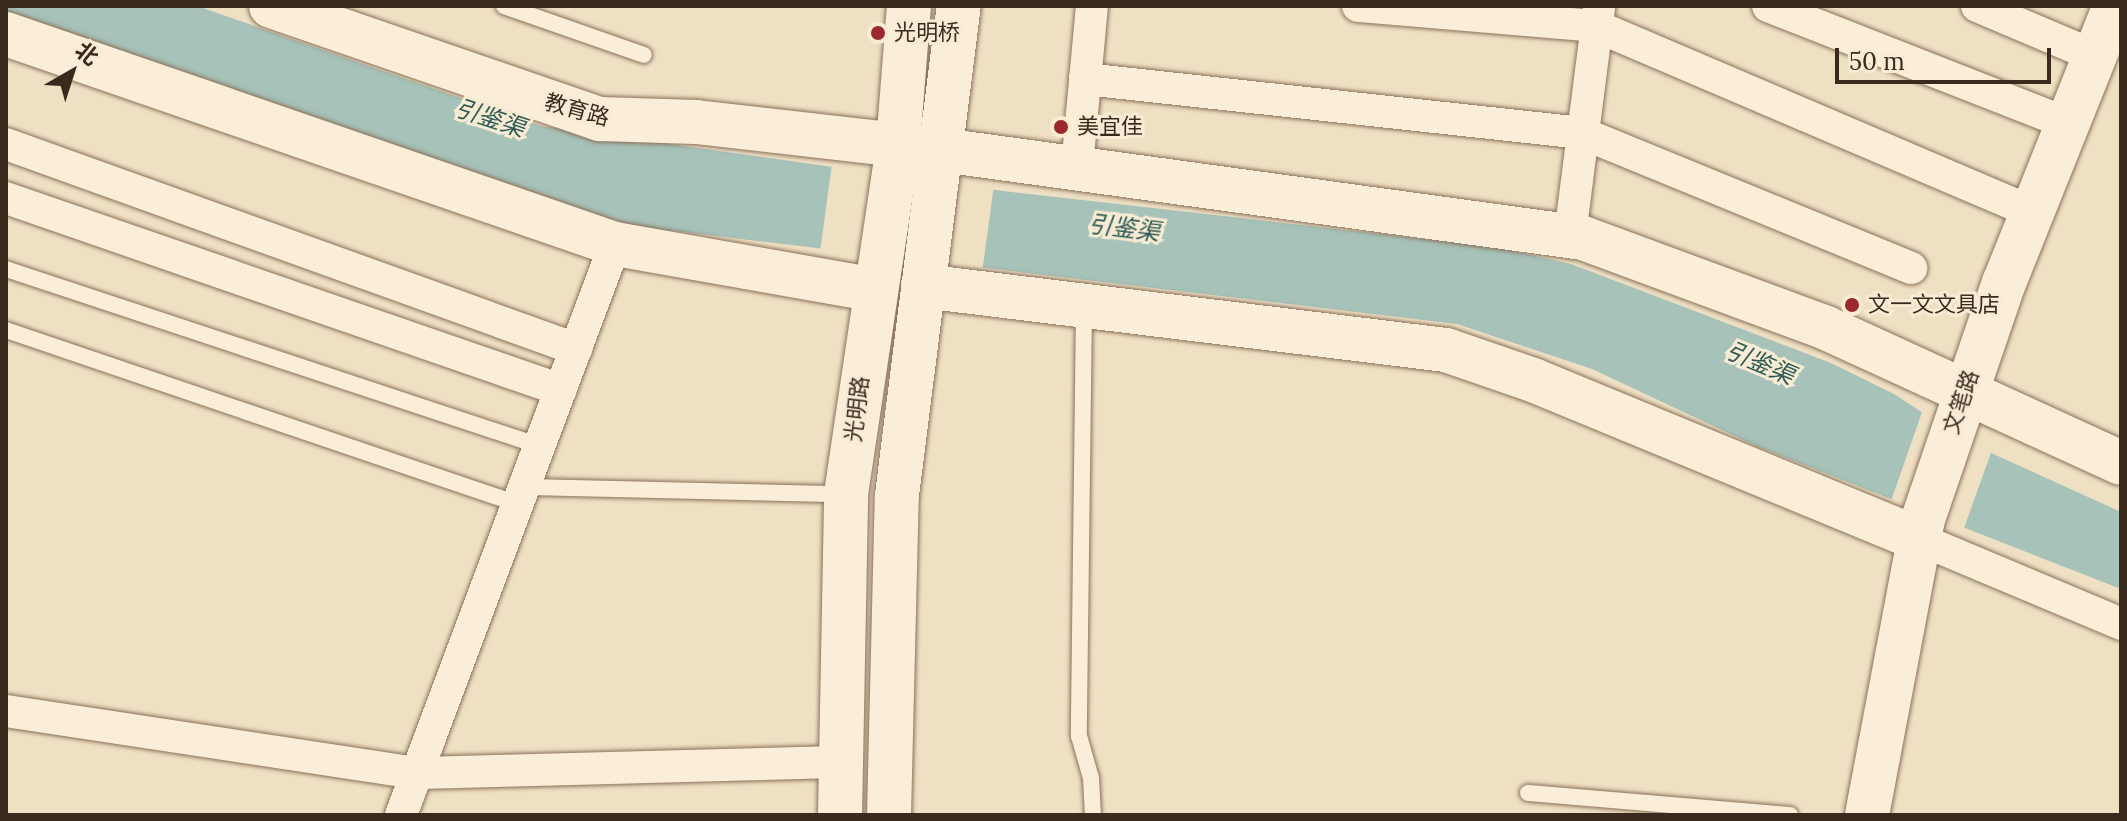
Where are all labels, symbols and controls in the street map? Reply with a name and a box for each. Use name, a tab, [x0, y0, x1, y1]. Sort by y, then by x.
place label: 光明桥	[894, 20, 960, 46]
marker: 光明桥	[869, 24, 887, 42]
north arrow	[32, 32, 112, 112]
scale bar	[1839, 32, 2055, 82]
text: 北	[70, 36, 104, 71]
text: 50 m	[1849, 46, 1905, 77]
street label: 教育路	[542, 89, 612, 131]
water label: 引鉴渠	[451, 93, 529, 143]
place label: 美宜佳	[1077, 114, 1143, 140]
marker: 美宜佳	[1052, 118, 1070, 136]
water label: 引鉴渠	[1087, 209, 1161, 247]
place label: 文一文文具店	[1868, 292, 2000, 318]
marker: 文一文文具店	[1843, 296, 1861, 314]
water label: 引鉴渠	[1721, 336, 1799, 390]
street label: 文笔路	[1938, 367, 1984, 437]
street label: 光明路	[840, 375, 874, 443]

